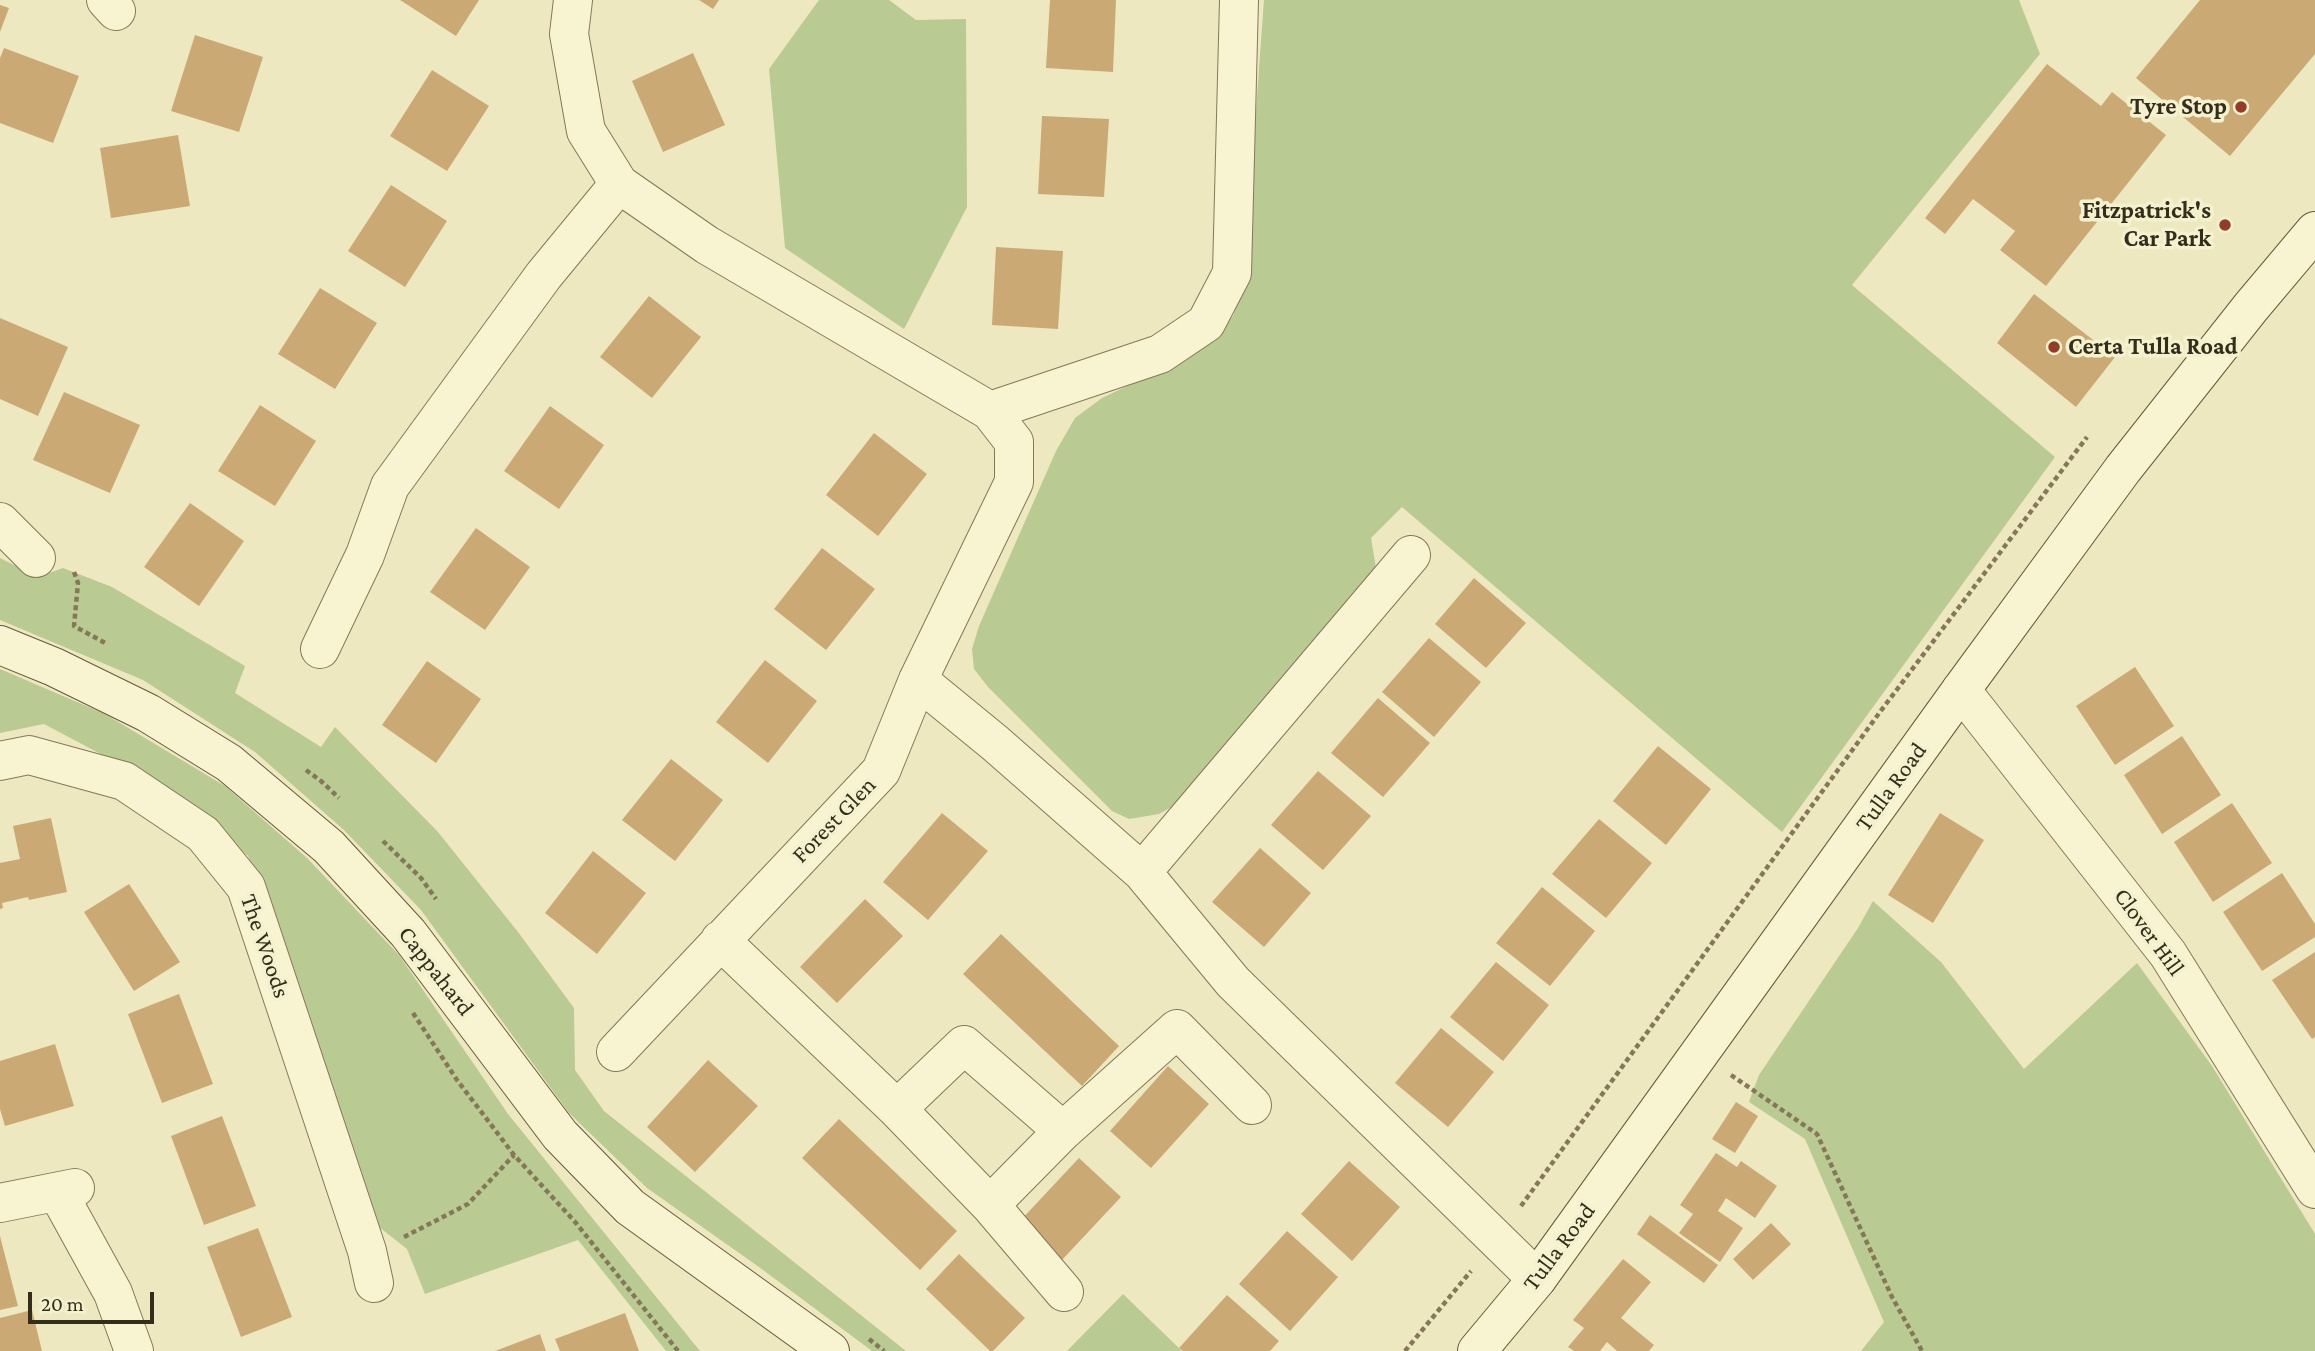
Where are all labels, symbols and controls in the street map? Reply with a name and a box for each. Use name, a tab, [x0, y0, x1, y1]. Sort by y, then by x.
place label: Tyre Stop	[2130, 93, 2227, 121]
marker: Tyre Stop	[2233, 99, 2249, 115]
place label: Fitzpatrick's Car Park	[2082, 197, 2211, 253]
marker: Fitzpatrick's Car Park	[2217, 217, 2233, 233]
place label: Certa Tulla Road	[2068, 333, 2238, 361]
marker: Certa Tulla Road	[2046, 339, 2062, 355]
street label: Tulla Road	[1849, 737, 1933, 837]
street label: Forest Glen	[786, 771, 882, 869]
street label: Clover Hill	[2108, 883, 2190, 981]
street label: The Woods	[234, 890, 296, 1002]
street label: Cappahard	[392, 920, 480, 1022]
street label: Tulla Road	[1517, 1197, 1601, 1297]
scale bar	[32, 1278, 158, 1322]
text: 20 m	[41, 1292, 84, 1316]

